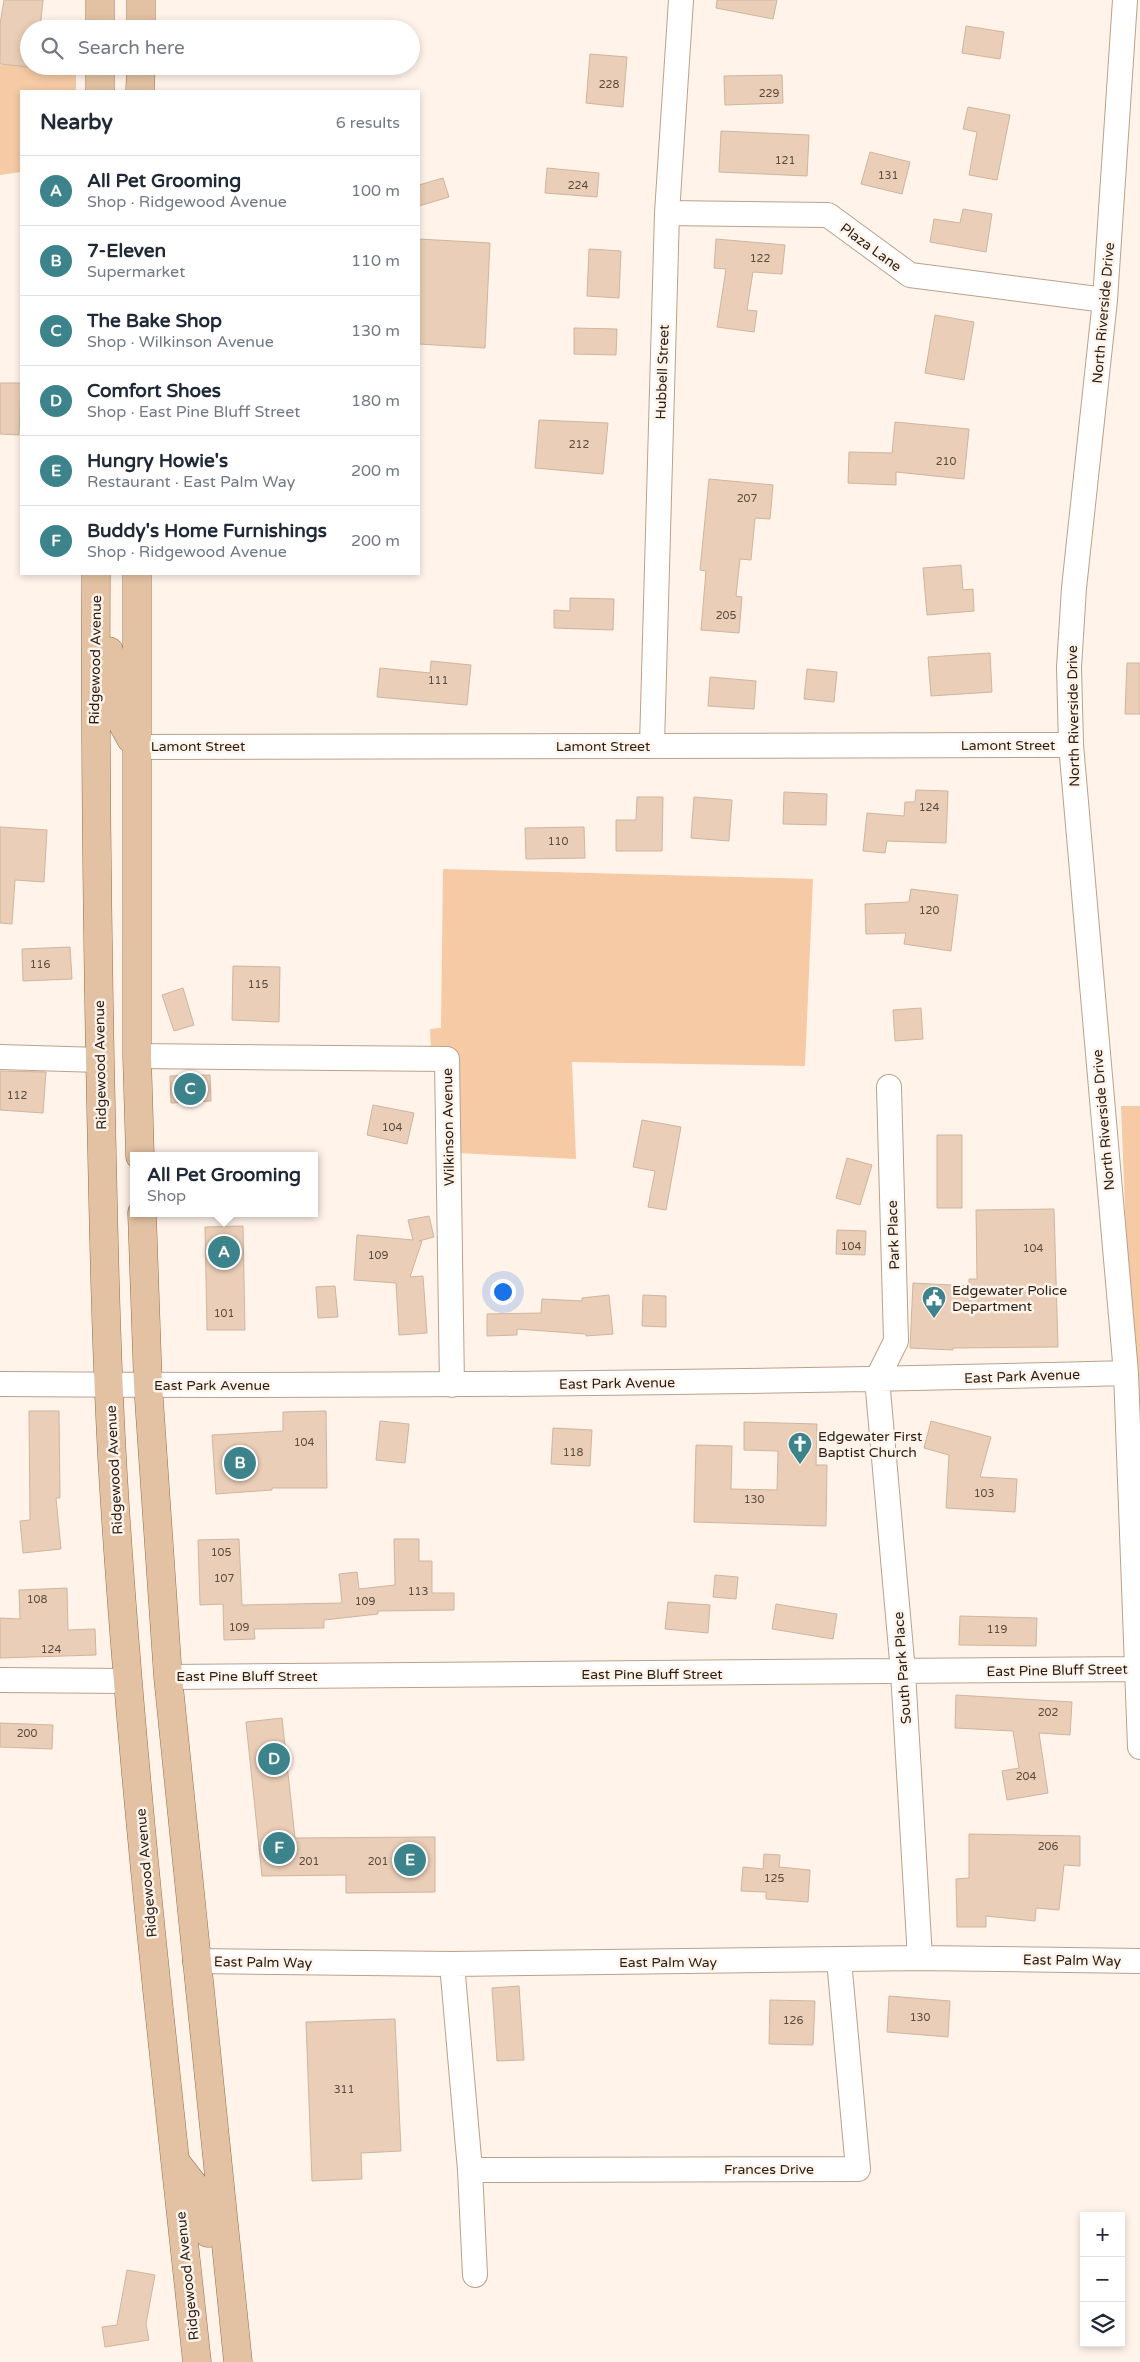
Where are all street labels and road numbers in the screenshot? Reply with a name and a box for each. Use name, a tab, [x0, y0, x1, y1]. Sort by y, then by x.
street label: Plaza Lane	[837, 220, 905, 275]
street label: North Riverside Drive	[1089, 242, 1118, 384]
street label: Hubbell Street	[652, 324, 673, 420]
street label: Ridgewood Avenue	[86, 595, 105, 725]
street label: North Riverside Drive	[1064, 645, 1083, 787]
street label: Lamont Street	[961, 737, 1056, 754]
street label: Lamont Street	[151, 738, 246, 755]
street label: Lamont Street	[556, 738, 651, 755]
street label: Ridgewood Avenue	[91, 1000, 110, 1130]
street label: North Riverside Drive	[1089, 1049, 1118, 1191]
street label: Wilkinson Avenue	[439, 1068, 458, 1186]
street label: Park Place	[884, 1200, 903, 1270]
street label: East Park Avenue	[964, 1366, 1080, 1387]
street label: East Park Avenue	[559, 1374, 675, 1393]
street label: East Park Avenue	[154, 1377, 270, 1394]
street label: Ridgewood Avenue	[103, 1405, 126, 1535]
street label: South Park Place	[890, 1611, 915, 1725]
street label: East Pine Bluff Street	[986, 1661, 1128, 1680]
street label: East Pine Bluff Street	[581, 1666, 723, 1683]
street label: East Pine Bluff Street	[176, 1668, 318, 1685]
street label: Ridgewood Avenue	[132, 1808, 161, 1938]
street label: East Palm Way	[1023, 1951, 1122, 1970]
street label: East Palm Way	[214, 1953, 313, 1972]
street label: East Palm Way	[619, 1954, 718, 1971]
street label: Frances Drive	[724, 2161, 814, 2178]
street label: Ridgewood Avenue	[172, 2211, 203, 2341]

